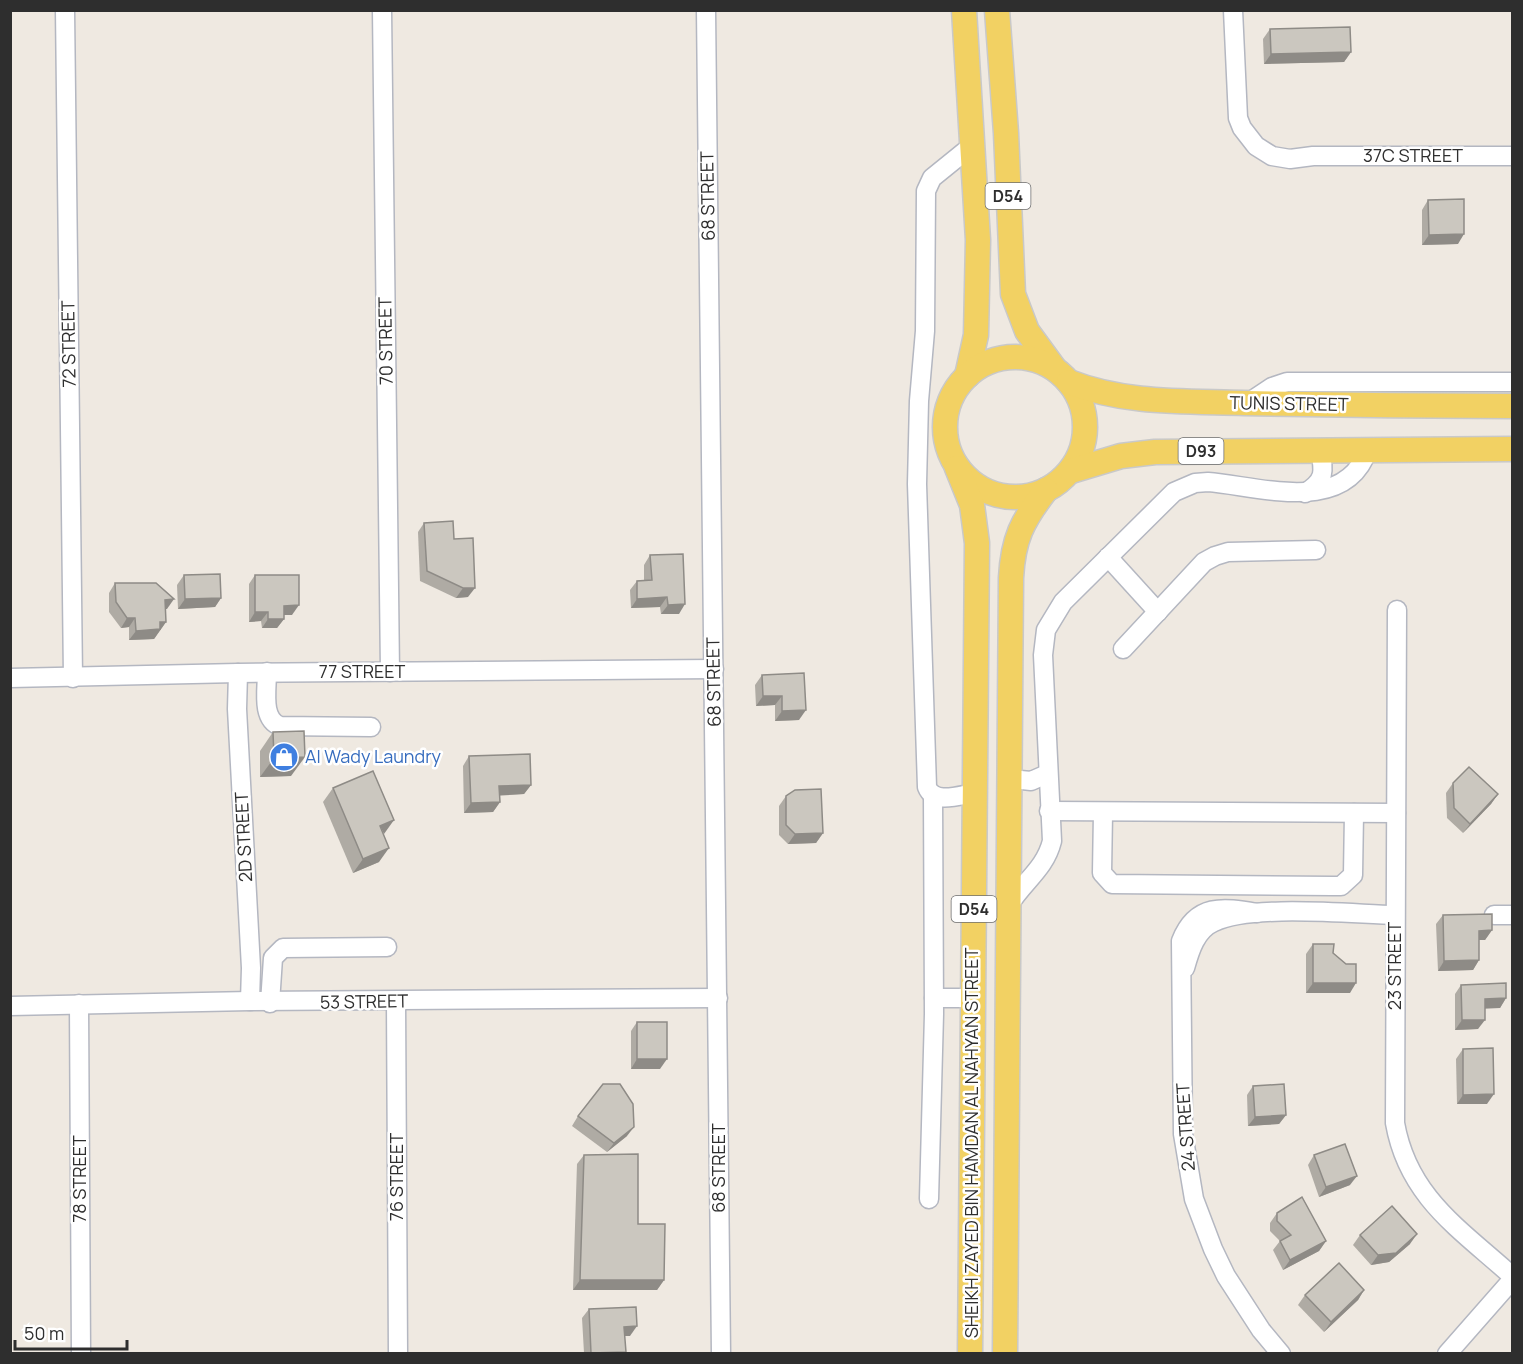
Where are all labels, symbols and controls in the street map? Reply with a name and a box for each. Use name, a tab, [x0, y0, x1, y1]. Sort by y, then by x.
street label: 37C STREET	[1363, 143, 1463, 167]
street label: 68 STREET	[694, 151, 720, 241]
road number: D54	[986, 183, 1030, 209]
street label: 70 STREET	[372, 297, 398, 385]
street label: 72 STREET	[55, 300, 81, 388]
street label: TUNIS STREET	[1229, 390, 1349, 416]
road number: D93	[1178, 438, 1224, 464]
street label: 68 STREET	[700, 637, 726, 727]
street label: 77 STREET	[319, 659, 406, 683]
shop icon: Al Wady Laundry	[268, 741, 300, 773]
place label: Al Wady Laundry	[305, 744, 442, 768]
street label: 2D STREET	[229, 791, 257, 883]
road number: D54	[952, 896, 996, 922]
street label: 23 STREET	[1382, 922, 1406, 1010]
street label: SHEIKH ZAYED BIN HAMDAN AL NAHYAN STREET	[959, 947, 983, 1338]
street label: 53 STREET	[320, 988, 409, 1014]
street label: 24 STREET	[1170, 1082, 1200, 1172]
street label: 68 STREET	[706, 1123, 730, 1213]
street label: 76 STREET	[384, 1133, 408, 1221]
street label: 78 STREET	[67, 1135, 91, 1223]
scale bar	[15, 1313, 128, 1351]
text: 50 m	[24, 1321, 64, 1345]

